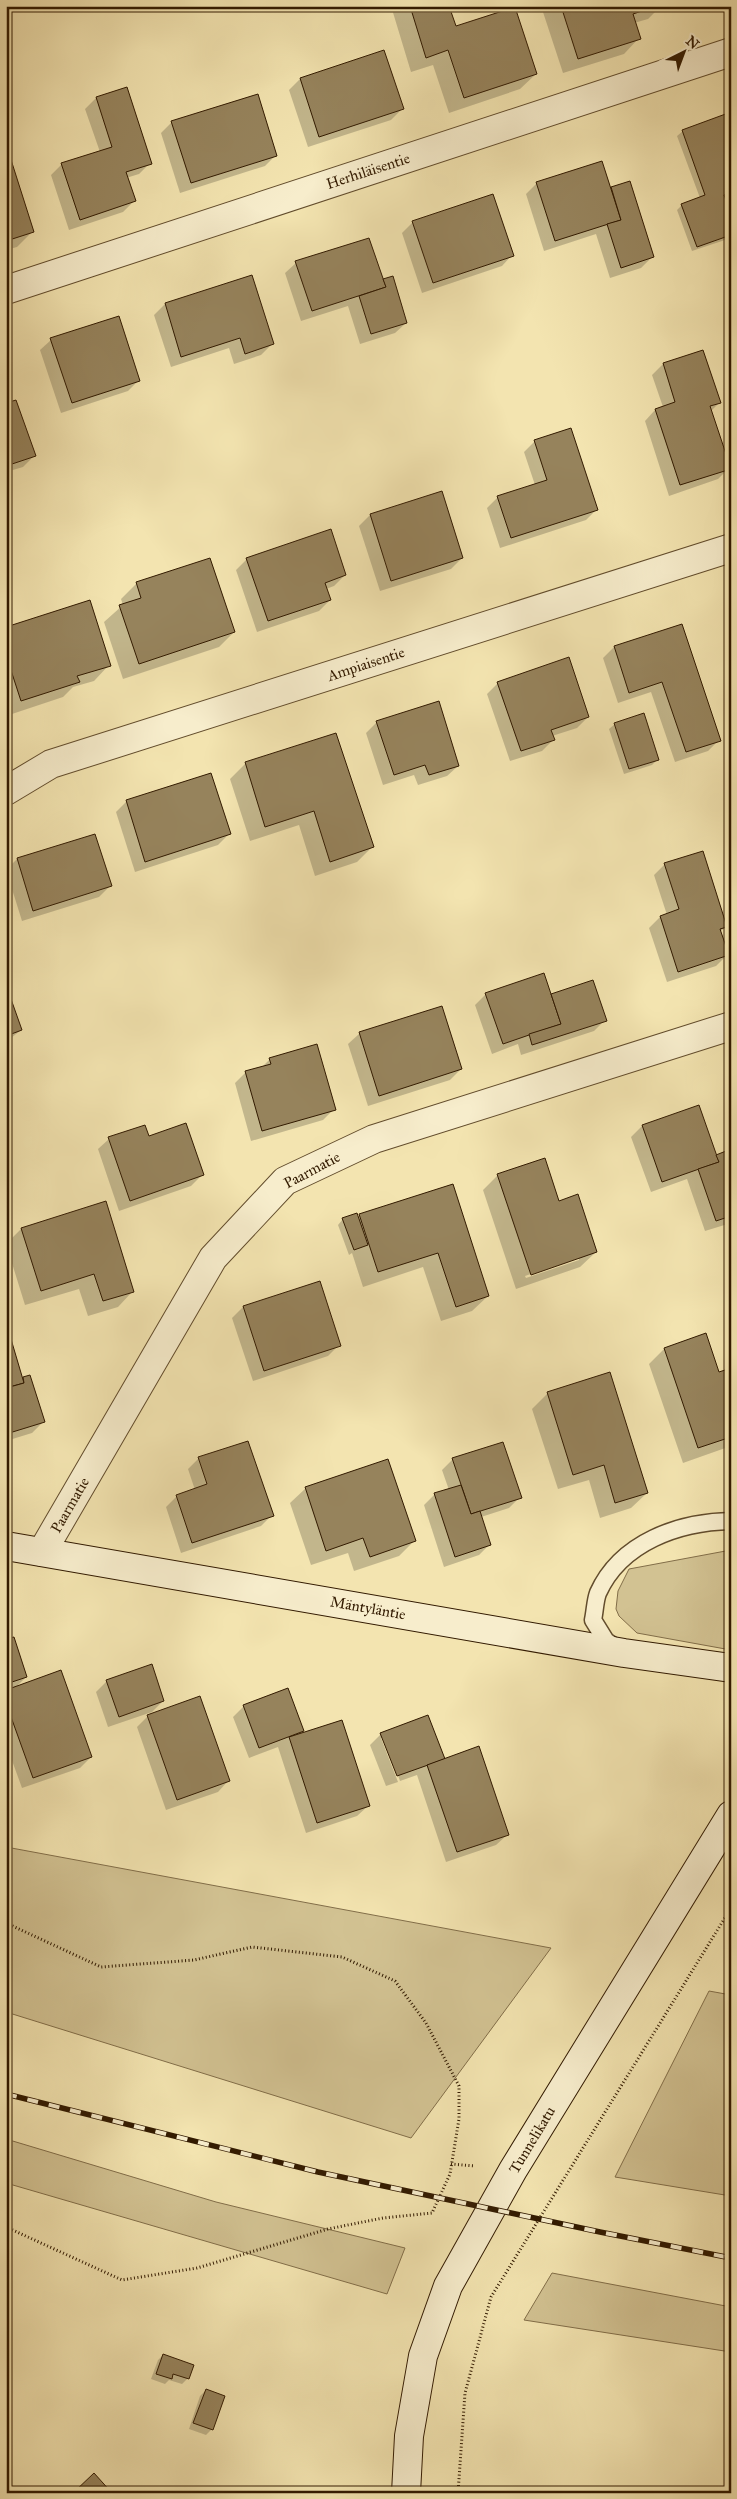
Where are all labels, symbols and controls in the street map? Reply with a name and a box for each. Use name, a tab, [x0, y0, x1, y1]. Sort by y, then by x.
north arrow	[660, 28, 710, 78]
text: N	[682, 32, 703, 53]
street label: Herhiläisentie	[324, 149, 412, 193]
street label: Ampiaisentie	[324, 643, 407, 685]
street label: Paarmatie	[281, 1148, 343, 1192]
street label: Paarmatie	[47, 1474, 93, 1536]
street label: Mäntyläntie	[329, 1593, 407, 1623]
street label: Tunnelikatu	[505, 2103, 559, 2177]

